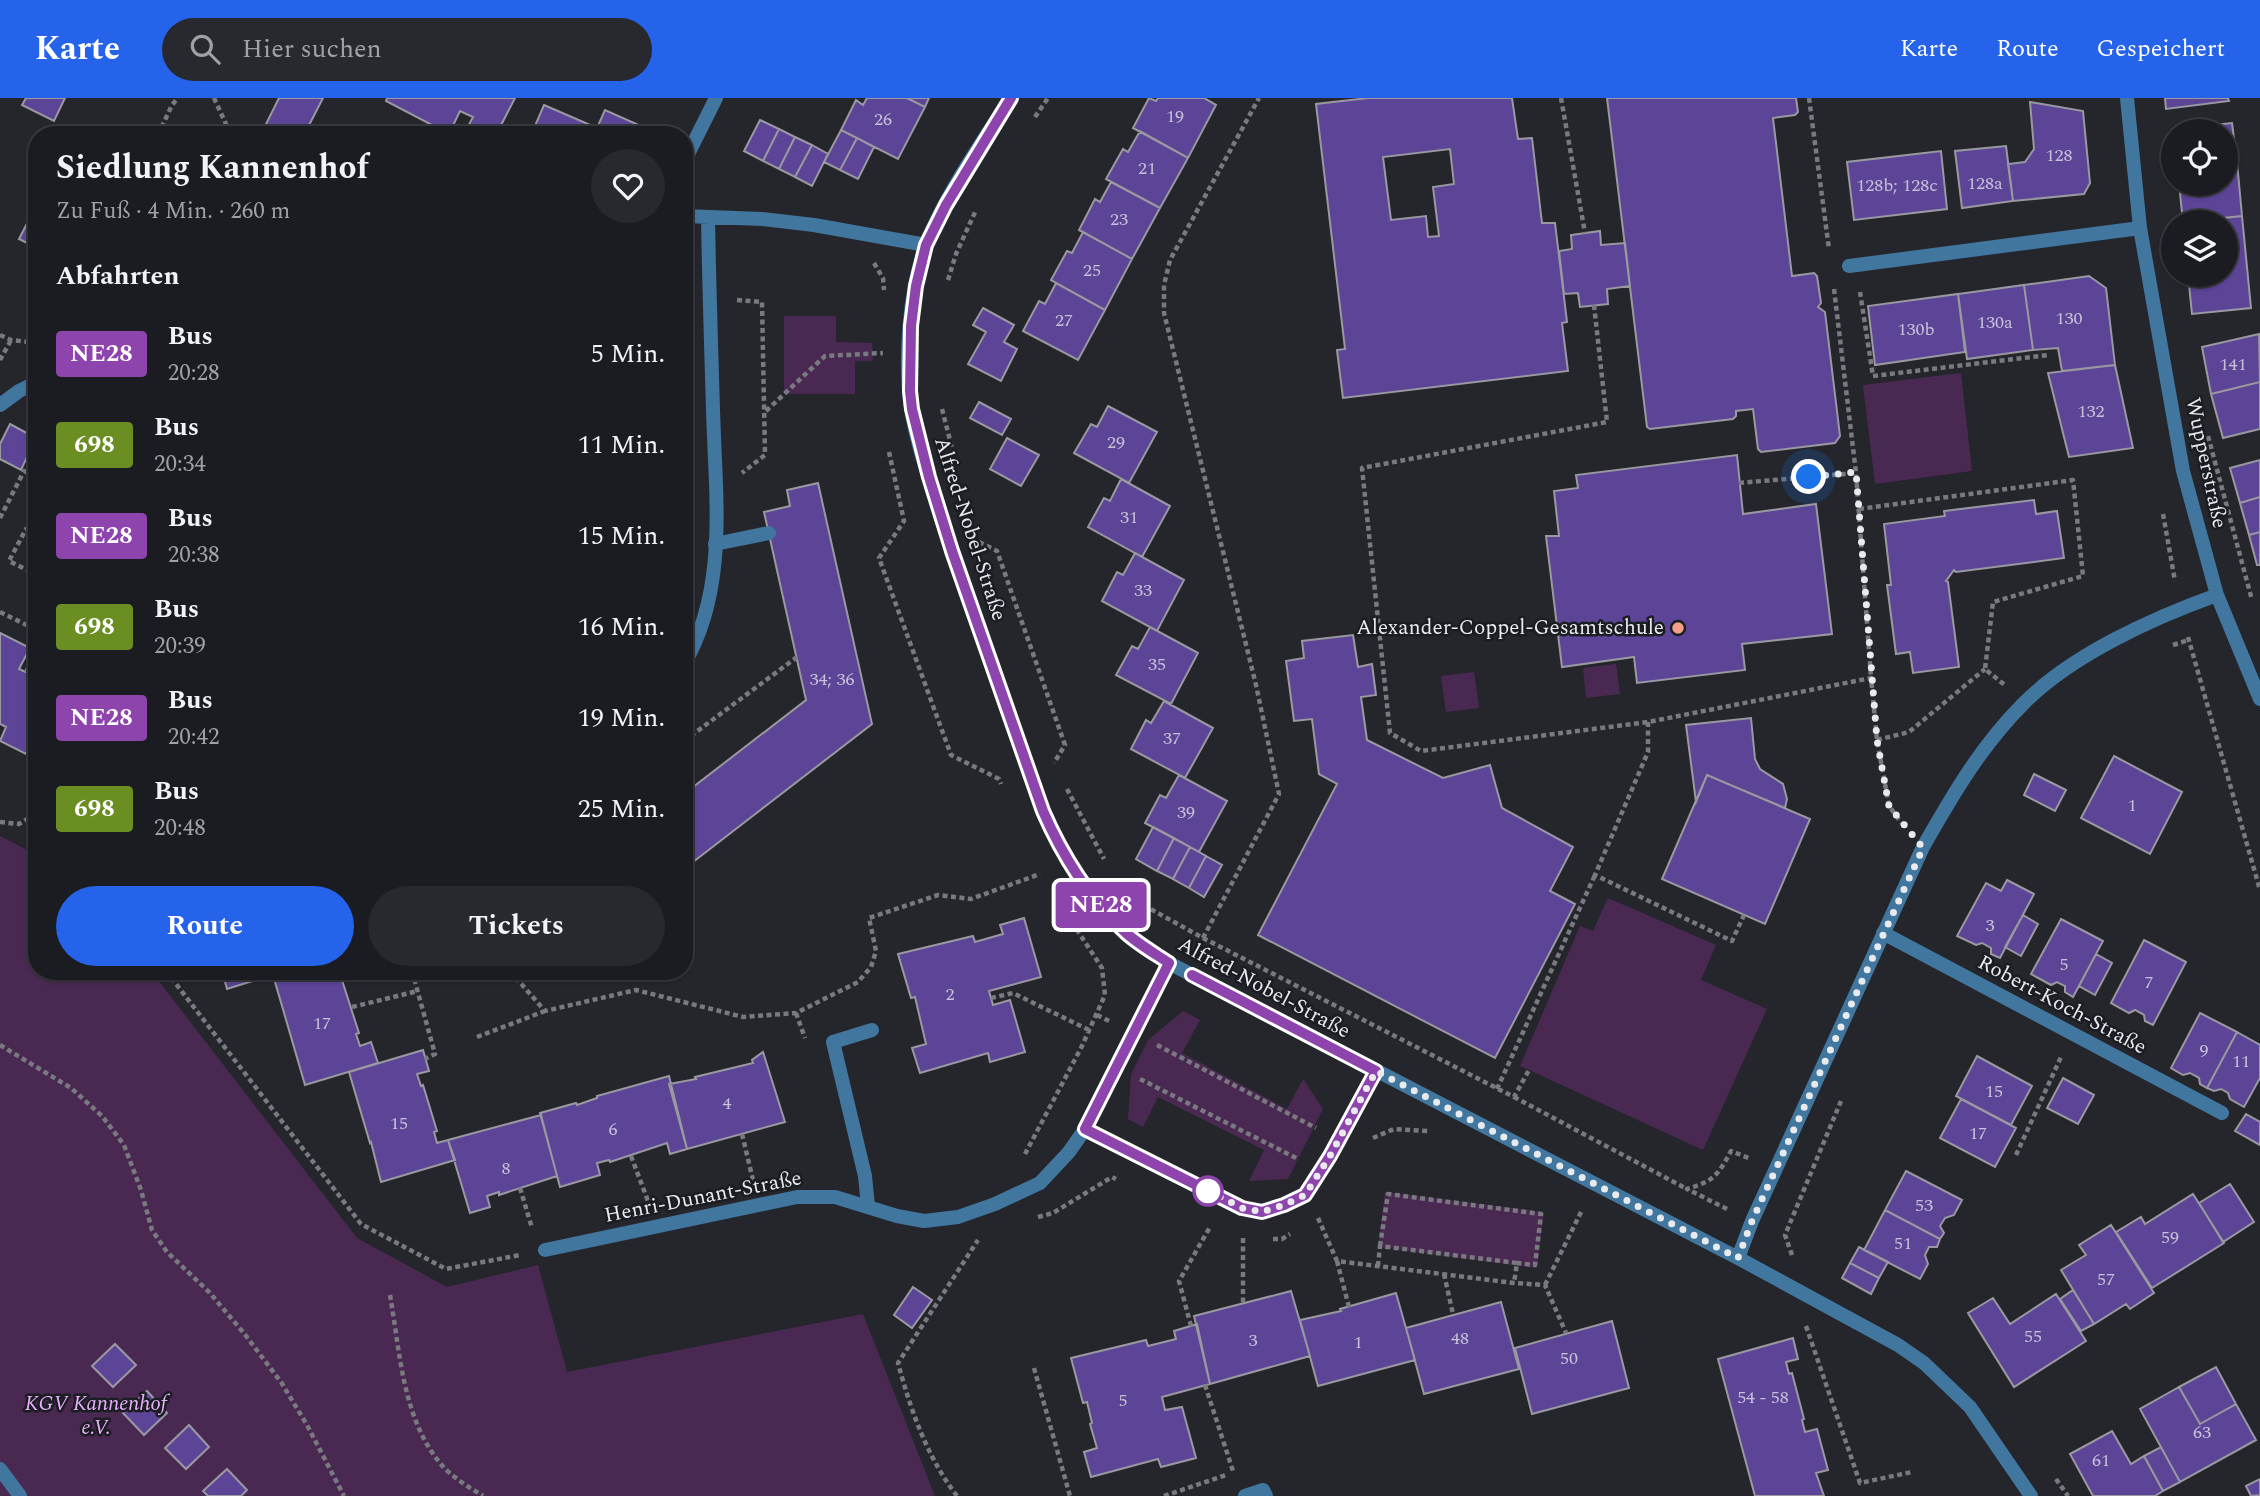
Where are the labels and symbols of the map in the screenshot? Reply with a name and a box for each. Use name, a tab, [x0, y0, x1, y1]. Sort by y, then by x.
house number: 19	[1166, 103, 1184, 130]
house number: 26	[874, 106, 892, 133]
house number: 128	[2046, 142, 2073, 169]
house number: 21	[1138, 155, 1156, 182]
house number: 128a	[1967, 170, 2003, 197]
house number: 128b; 128c	[1856, 172, 1938, 199]
house number: 23	[1110, 206, 1128, 233]
house number: 25	[1083, 257, 1101, 284]
house number: 130	[2056, 305, 2083, 332]
house number: 27	[1055, 307, 1073, 334]
house number: 130a	[1977, 309, 2013, 336]
house number: 130b	[1897, 316, 1935, 343]
house number: 141	[2220, 351, 2247, 378]
street label: Wupperstraße	[2177, 395, 2235, 531]
house number: 132	[2078, 398, 2105, 425]
house number: 29	[1107, 429, 1125, 456]
street label: Alfred-Nobel-Straße	[925, 433, 1015, 625]
your location	[1791, 459, 1826, 494]
house number: 31	[1120, 504, 1138, 531]
house number: 33	[1134, 577, 1152, 604]
place label: Alexander-Coppel-Gesamtschule	[1356, 612, 1664, 644]
marker: Alexander-Coppel-Gesamtschule	[1670, 620, 1686, 636]
house number: 35	[1148, 651, 1166, 678]
house number: 34; 36	[810, 666, 855, 693]
house number: 37	[1163, 725, 1181, 752]
house number: 1	[2128, 792, 2137, 819]
house number: 39	[1177, 799, 1195, 826]
line badge: NE28	[1052, 882, 1150, 928]
house number: 3	[1986, 912, 1995, 939]
street label: Alfred-Nobel-Straße	[1172, 929, 1356, 1047]
street label: Robert-Koch-Straße	[1972, 947, 2152, 1063]
house number: 5	[2060, 951, 2069, 978]
house number: 7	[2145, 969, 2154, 996]
house number: 2	[946, 981, 955, 1008]
house number: 17	[313, 1010, 331, 1037]
house number: 9	[2200, 1037, 2209, 1064]
house number: 11	[2232, 1048, 2250, 1075]
house number: 15	[1985, 1078, 2003, 1105]
house number: 4	[723, 1090, 732, 1117]
house number: 15	[390, 1110, 408, 1137]
house number: 6	[609, 1116, 618, 1143]
house number: 17	[1969, 1120, 1987, 1147]
house number: 8	[502, 1155, 511, 1182]
street label: Henri-Dunant-Straße	[602, 1162, 804, 1232]
unlabelled marker	[1193, 1176, 1223, 1206]
house number: 53	[1915, 1192, 1933, 1219]
house number: 59	[2161, 1224, 2179, 1251]
house number: 51	[1894, 1230, 1912, 1257]
house number: 57	[2097, 1266, 2115, 1293]
house number: 55	[2024, 1323, 2042, 1350]
house number: 48	[1451, 1325, 1469, 1352]
house number: 3	[1249, 1327, 1258, 1354]
house number: 1	[1354, 1329, 1363, 1356]
house number: 50	[1560, 1345, 1578, 1372]
house number: 54 - 58	[1737, 1384, 1789, 1411]
house number: 5	[1119, 1387, 1128, 1414]
park label: KGV Kannenhof e.V.	[25, 1388, 171, 1444]
house number: 63	[2193, 1419, 2211, 1446]
house number: 61	[2092, 1447, 2110, 1474]

